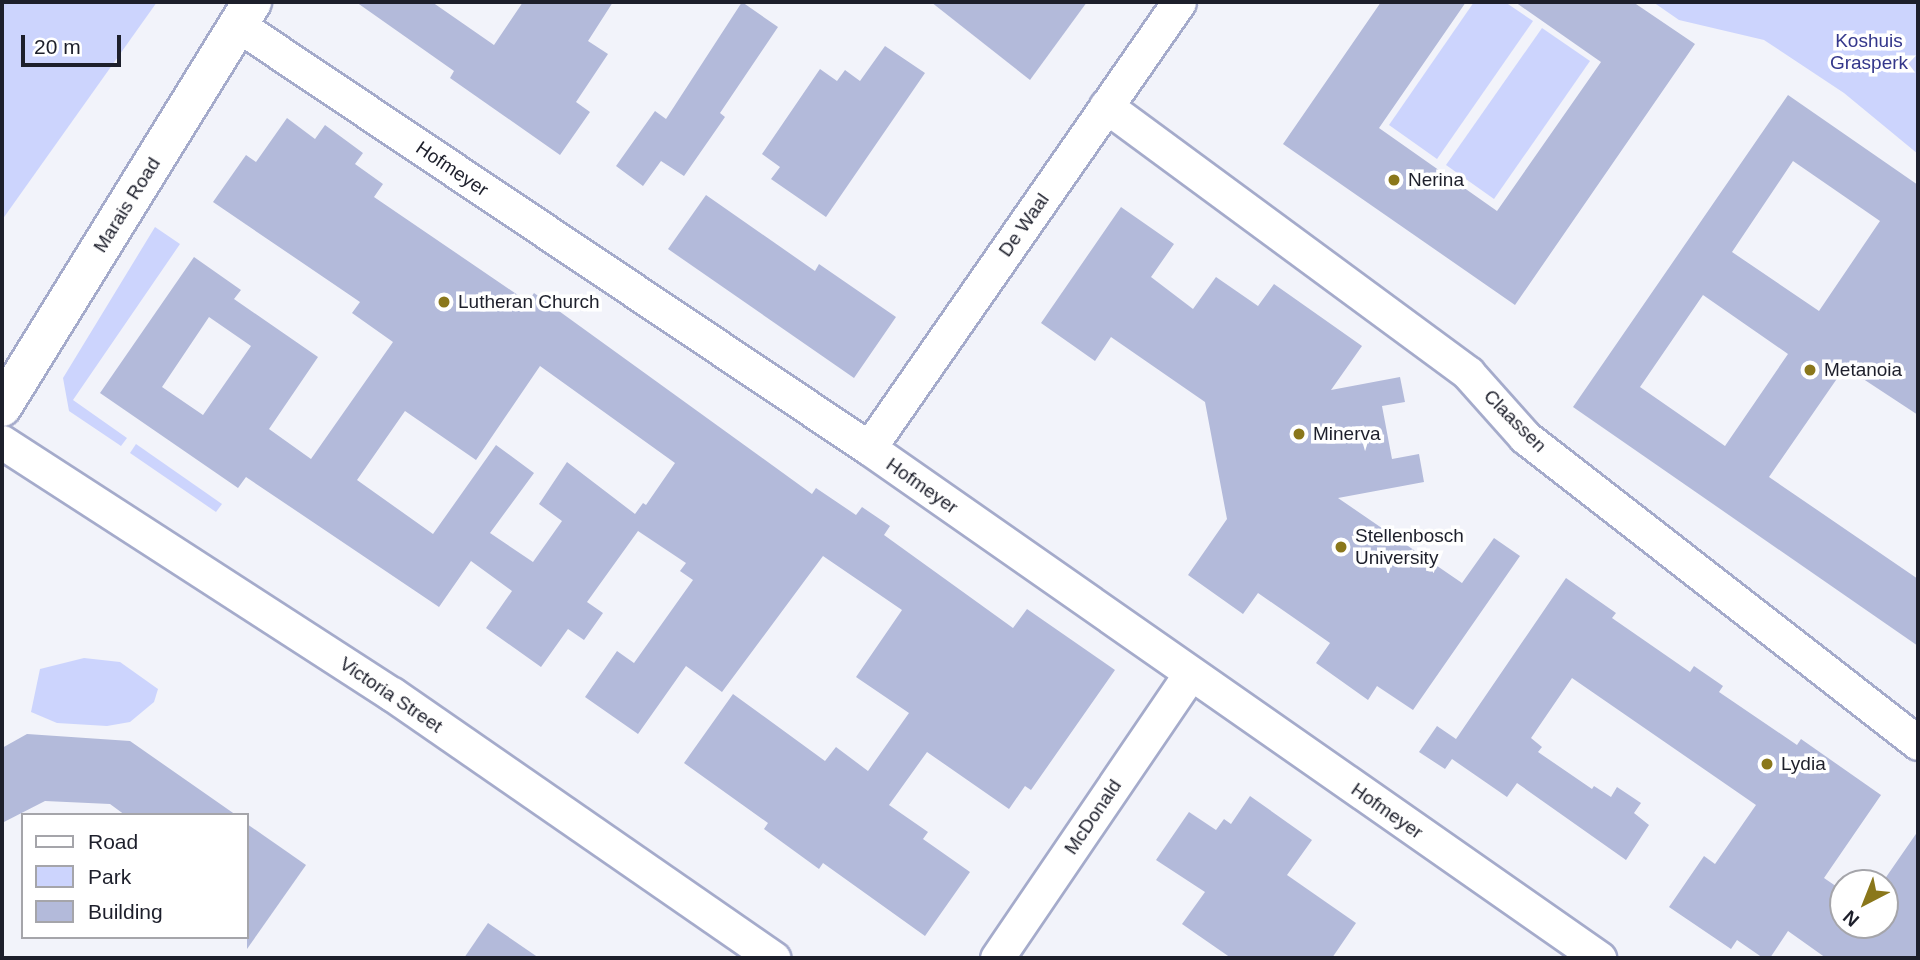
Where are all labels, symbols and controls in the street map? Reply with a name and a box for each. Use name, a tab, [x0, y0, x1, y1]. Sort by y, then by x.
scale bar	[24, 21, 124, 65]
park label: Koshuis Grasperk	[1830, 30, 1908, 74]
text: 20 m	[34, 35, 81, 58]
street label: Hofmeyer	[411, 137, 493, 201]
street label: Marais Road	[89, 153, 165, 257]
place label: Nerina	[1408, 169, 1464, 191]
marker: Nerina	[1386, 172, 1402, 188]
street label: De Waal	[994, 189, 1054, 261]
place label: Lutheran Church	[458, 291, 600, 313]
marker: Lutheran Church	[436, 294, 452, 310]
place label: Metanoia	[1824, 359, 1902, 381]
marker: Metanoia	[1802, 362, 1818, 378]
street label: Claassen	[1479, 385, 1551, 457]
place label: Minerva	[1313, 423, 1381, 445]
marker: Minerva	[1291, 426, 1307, 442]
street label: Hofmeyer	[882, 453, 962, 519]
place label: Stellenbosch University	[1355, 525, 1464, 569]
marker: Stellenbosch University	[1333, 539, 1349, 555]
street label: Victoria Street	[335, 652, 447, 738]
place label: Lydia	[1781, 753, 1826, 775]
marker: Lydia	[1759, 756, 1775, 772]
street label: McDonald	[1060, 775, 1126, 859]
street label: Hofmeyer	[1347, 778, 1427, 844]
legend	[21, 813, 248, 939]
text: Road	[88, 830, 138, 853]
text: Park	[88, 865, 131, 888]
north arrow	[1829, 869, 1899, 939]
text: Building	[88, 900, 163, 923]
text: N	[1839, 906, 1863, 931]

